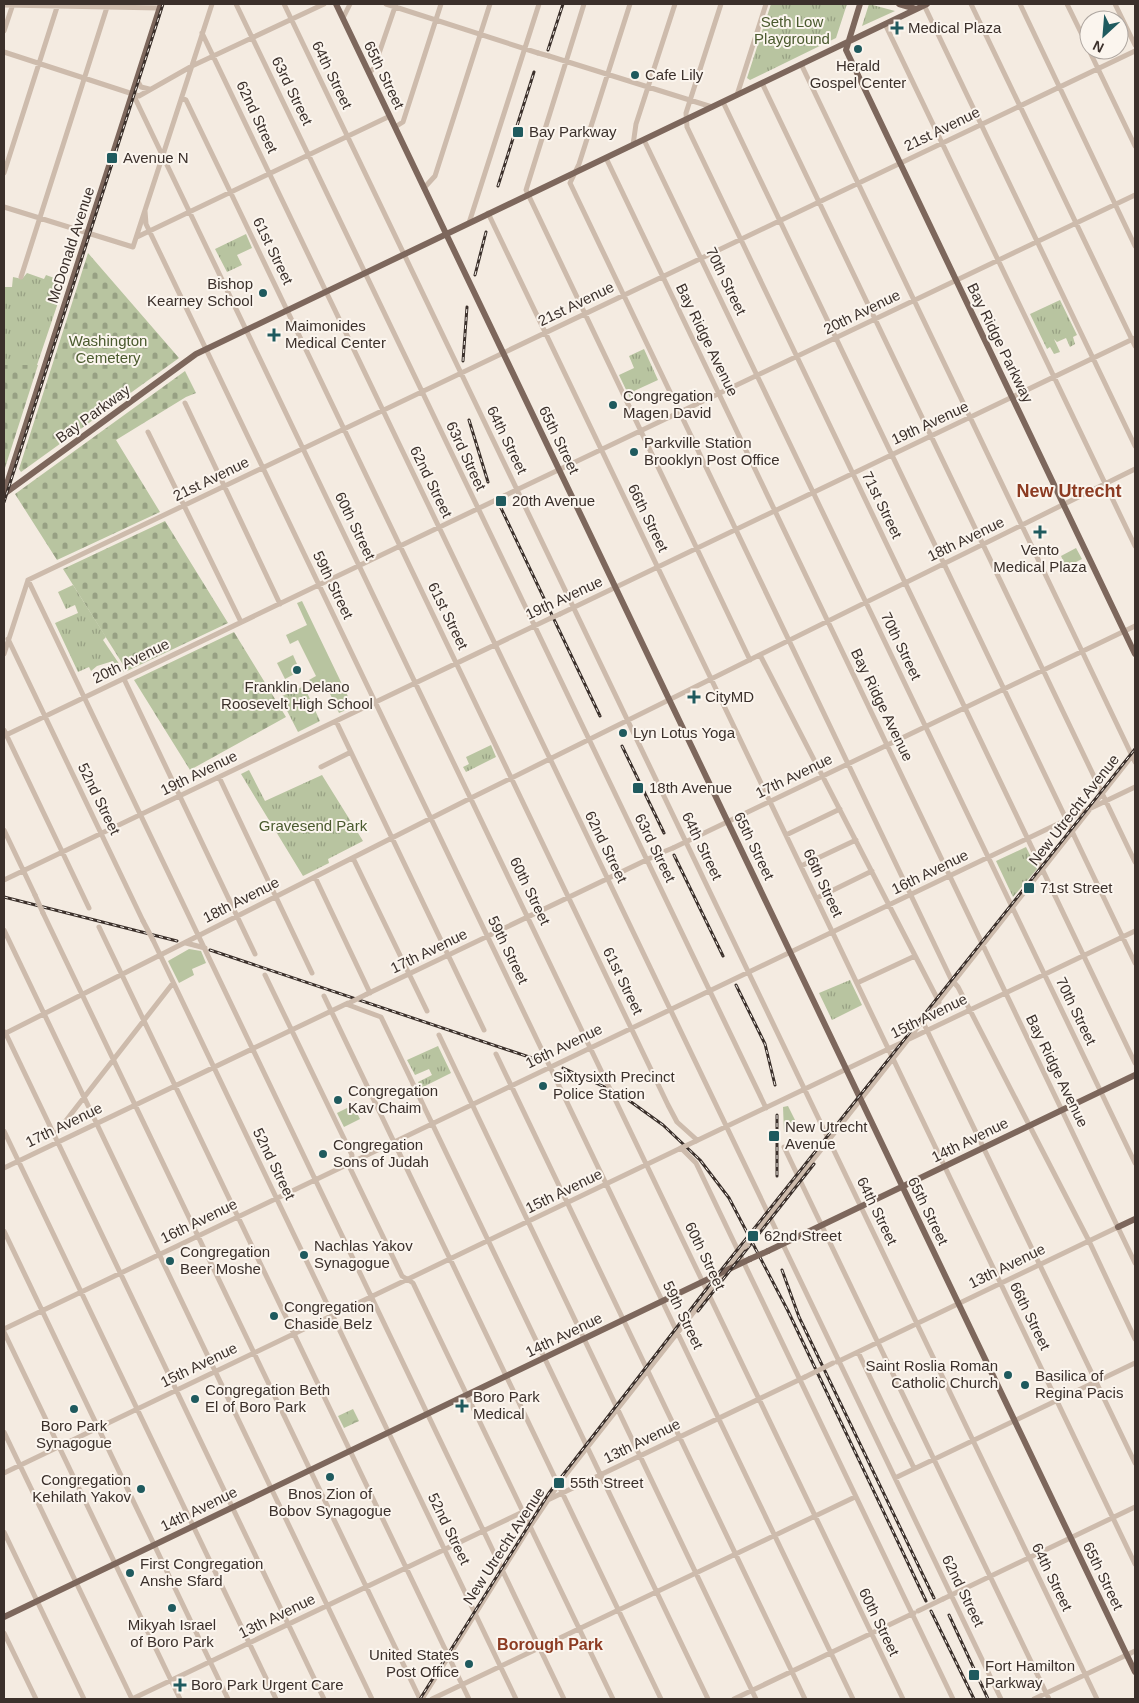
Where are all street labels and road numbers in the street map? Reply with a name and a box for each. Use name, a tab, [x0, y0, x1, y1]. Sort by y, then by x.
street label: 64th Street	[309, 38, 357, 112]
street label: 65th Street	[361, 38, 409, 112]
street label: 63rd Street	[269, 54, 317, 129]
street label: 62nd Street	[233, 78, 282, 156]
street label: 21st Avenue	[901, 103, 982, 154]
street label: McDonald Avenue	[44, 184, 97, 305]
street label: 61st Street	[250, 214, 297, 288]
street label: 70th Street	[703, 244, 751, 318]
street label: 21st Avenue	[535, 278, 616, 329]
street label: Bay Ridge Parkway	[964, 280, 1037, 406]
street label: Bay Ridge Avenue	[673, 281, 742, 399]
street label: 20th Avenue	[821, 286, 903, 337]
street label: Bay Parkway	[52, 381, 134, 446]
street label: 19th Avenue	[889, 397, 971, 448]
street label: 64th Street	[484, 403, 532, 477]
street label: 65th Street	[536, 403, 584, 477]
street label: 63rd Street	[443, 419, 490, 494]
street label: 62nd Street	[407, 443, 456, 521]
street label: 21st Avenue	[170, 453, 251, 504]
street label: 71st Street	[859, 468, 906, 542]
street label: 66th Street	[625, 481, 673, 555]
street label: 60th Street	[332, 489, 380, 563]
street label: 18th Avenue	[925, 513, 1007, 564]
street label: 59th Street	[310, 548, 358, 622]
street label: 19th Avenue	[523, 572, 605, 623]
street label: 61st Street	[425, 579, 472, 653]
street label: 70th Street	[878, 609, 926, 683]
street label: 20th Avenue	[90, 635, 172, 686]
street label: Bay Ridge Avenue	[848, 646, 917, 764]
street label: 19th Avenue	[158, 747, 240, 798]
street label: 17th Avenue	[753, 750, 835, 801]
street label: New Utrecht Avenue	[1025, 751, 1122, 869]
street label: 52nd Street	[75, 760, 124, 838]
street label: 62nd Street	[582, 808, 631, 886]
street label: 64th Street	[679, 809, 727, 883]
street label: 65th Street	[731, 809, 779, 883]
street label: 63rd Street	[632, 811, 680, 886]
street label: 66th Street	[800, 846, 847, 920]
street label: 16th Avenue	[889, 846, 971, 897]
street label: 60th Street	[507, 854, 555, 928]
street label: 18th Avenue	[200, 873, 282, 926]
street label: 59th Street	[485, 913, 533, 987]
street label: 17th Avenue	[388, 925, 470, 976]
street label: 61st Street	[600, 944, 647, 1018]
street label: 70th Street	[1053, 974, 1101, 1048]
street label: 15th Avenue	[888, 990, 970, 1041]
street label: Bay Ridge Avenue	[1023, 1012, 1092, 1130]
street label: 16th Avenue	[523, 1020, 605, 1071]
street label: 17th Avenue	[23, 1099, 105, 1150]
street label: 14th Avenue	[929, 1114, 1011, 1165]
street label: 52nd Street	[250, 1125, 299, 1203]
street label: 15th Avenue	[523, 1165, 605, 1216]
street label: 64th Street	[854, 1174, 902, 1248]
street label: 65th Street	[905, 1174, 953, 1248]
street label: 16th Avenue	[158, 1195, 240, 1246]
street label: 60th Street	[682, 1219, 730, 1293]
street label: 13th Avenue	[966, 1240, 1048, 1291]
street label: 59th Street	[660, 1278, 708, 1352]
street label: 66th Street	[1007, 1279, 1055, 1353]
street label: 14th Avenue	[523, 1309, 605, 1360]
street label: 15th Avenue	[158, 1339, 240, 1390]
street label: 13th Avenue	[601, 1415, 683, 1466]
street label: 14th Avenue	[158, 1483, 240, 1534]
street label: New Utrecht Avenue	[459, 1484, 548, 1608]
street label: 52nd Street	[425, 1490, 474, 1568]
street label: 65th Street	[1080, 1539, 1128, 1613]
street label: 64th Street	[1029, 1540, 1077, 1614]
street label: 62nd Street	[939, 1552, 988, 1630]
street label: 60th Street	[856, 1585, 904, 1659]
street label: 13th Avenue	[236, 1590, 318, 1641]

